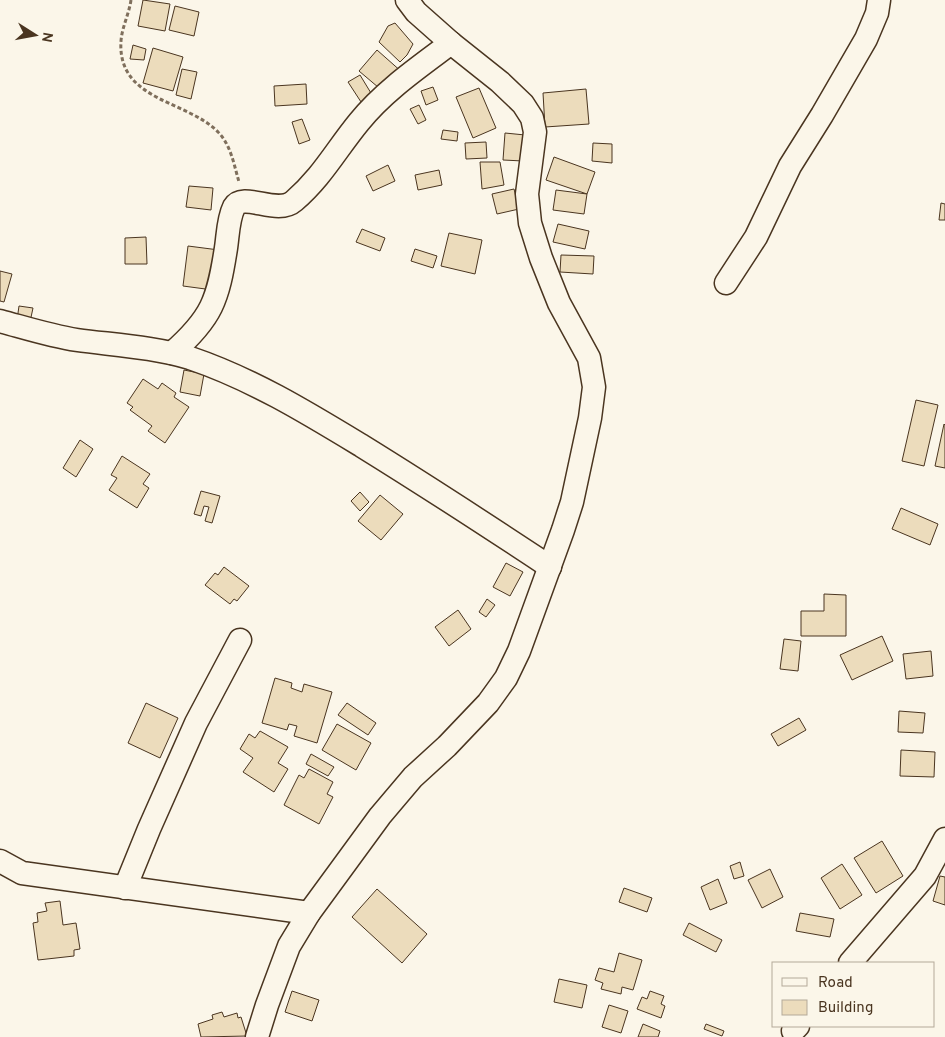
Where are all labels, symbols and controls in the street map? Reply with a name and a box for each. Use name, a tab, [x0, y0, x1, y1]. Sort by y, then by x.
north arrow	[10, 10, 60, 60]
text: N	[37, 31, 56, 44]
legend	[772, 962, 935, 1027]
text: Road	[818, 974, 853, 993]
text: Building	[818, 999, 873, 1018]

